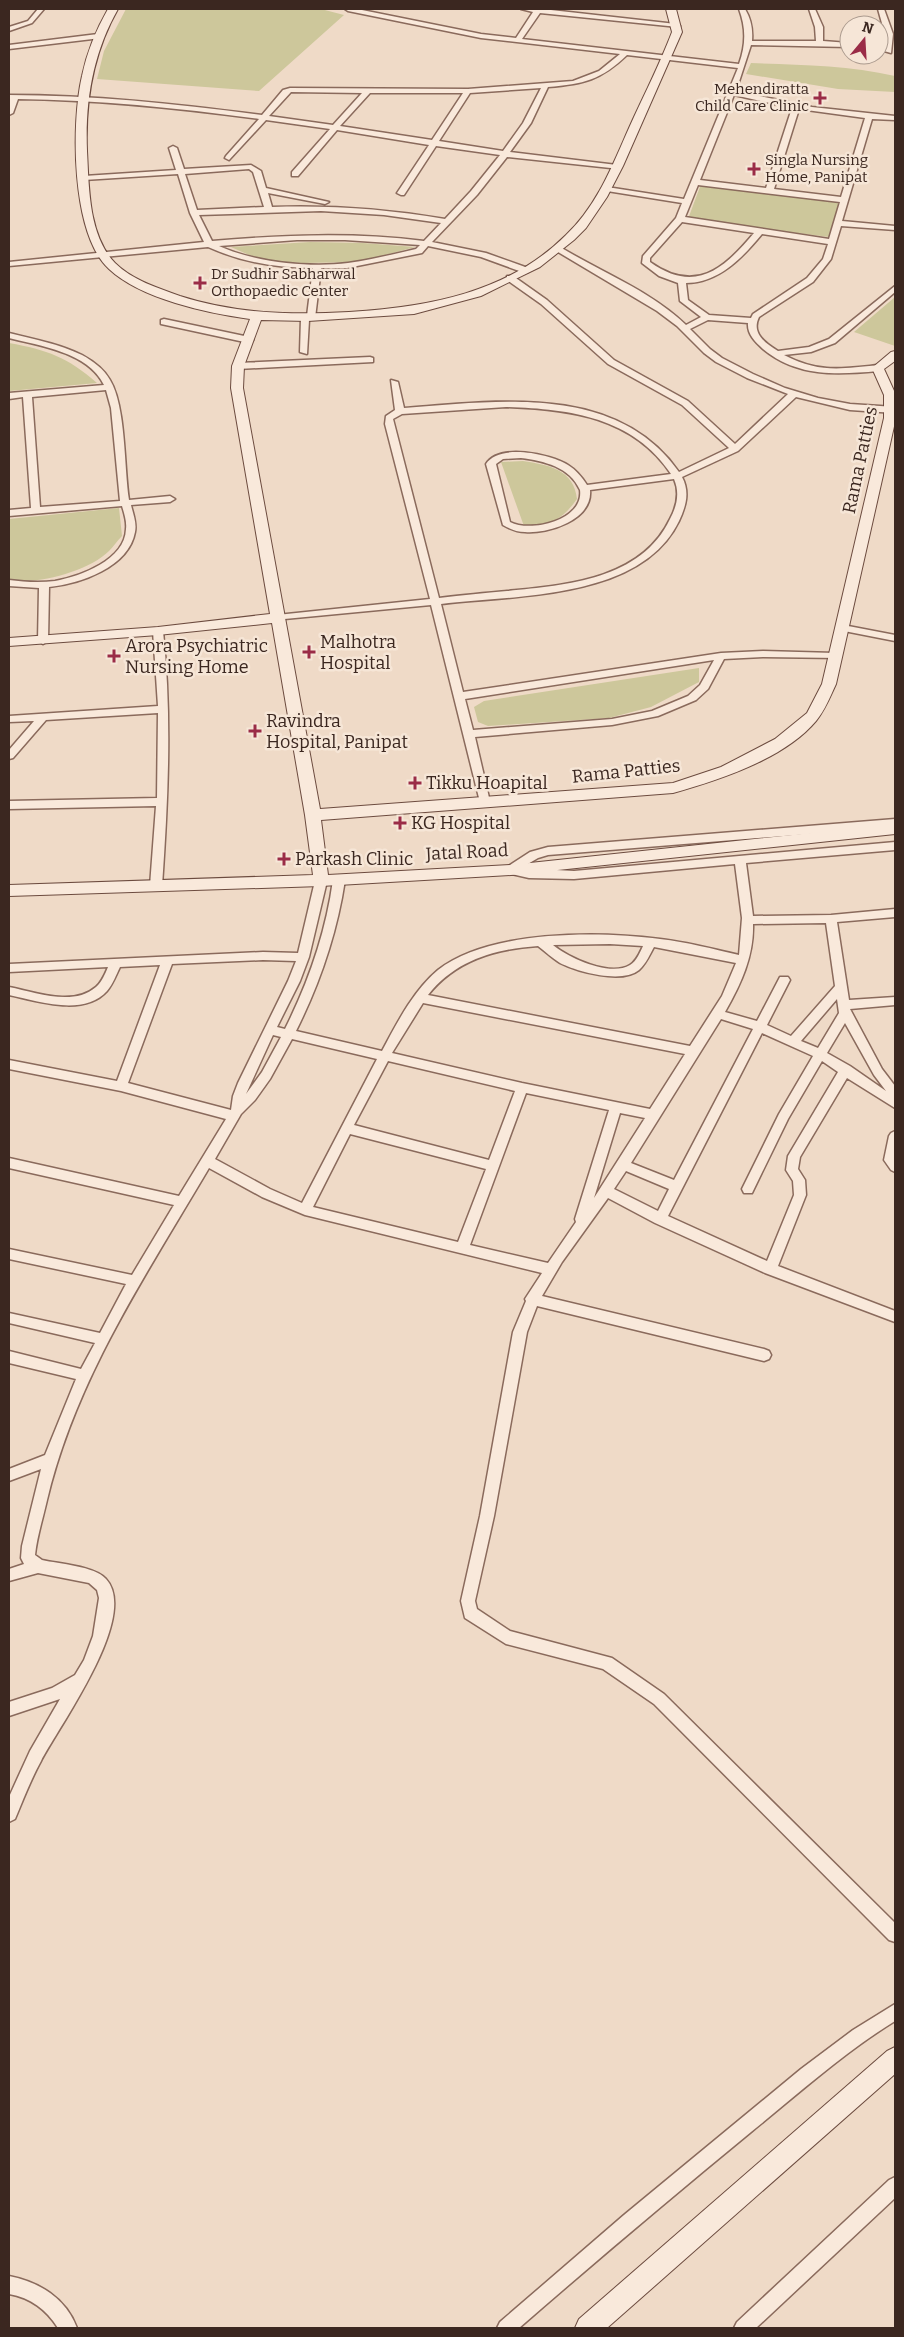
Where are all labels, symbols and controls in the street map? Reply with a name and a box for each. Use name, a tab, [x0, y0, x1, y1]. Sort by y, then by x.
north arrow	[839, 15, 889, 65]
text: N	[860, 18, 876, 38]
place label: Mehendiratta Child Care Clinic	[695, 80, 809, 115]
marker: Mehendiratta Child Care Clinic	[813, 91, 827, 105]
place label: Singla Nursing Home, Panipat	[765, 151, 868, 186]
marker: Singla Nursing Home, Panipat	[747, 162, 761, 176]
place label: Dr Sudhir Sabharwal Orthopaedic Center	[211, 265, 356, 300]
marker: Dr Sudhir Sabharwal Orthopaedic Center	[193, 276, 207, 290]
street label: Rama Patties	[838, 404, 882, 516]
place label: Malhotra Hospital	[320, 631, 396, 674]
place label: Arora Psychiatric Nursing Home	[125, 635, 268, 678]
marker: Malhotra Hospital	[302, 645, 316, 659]
marker: Arora Psychiatric Nursing Home	[107, 649, 121, 663]
place label: Ravindra Hospital, Panipat	[266, 710, 409, 753]
marker: Ravindra Hospital, Panipat	[248, 724, 262, 738]
street label: Rama Patties	[571, 754, 681, 788]
place label: Tikku Hoapital	[426, 772, 548, 794]
marker: Tikku Hoapital	[408, 776, 422, 790]
place label: KG Hospital	[411, 812, 510, 834]
marker: KG Hospital	[393, 816, 407, 830]
street label: Jatal Road	[424, 839, 509, 865]
place label: Parkash Clinic	[295, 848, 413, 870]
marker: Parkash Clinic	[277, 852, 291, 866]

